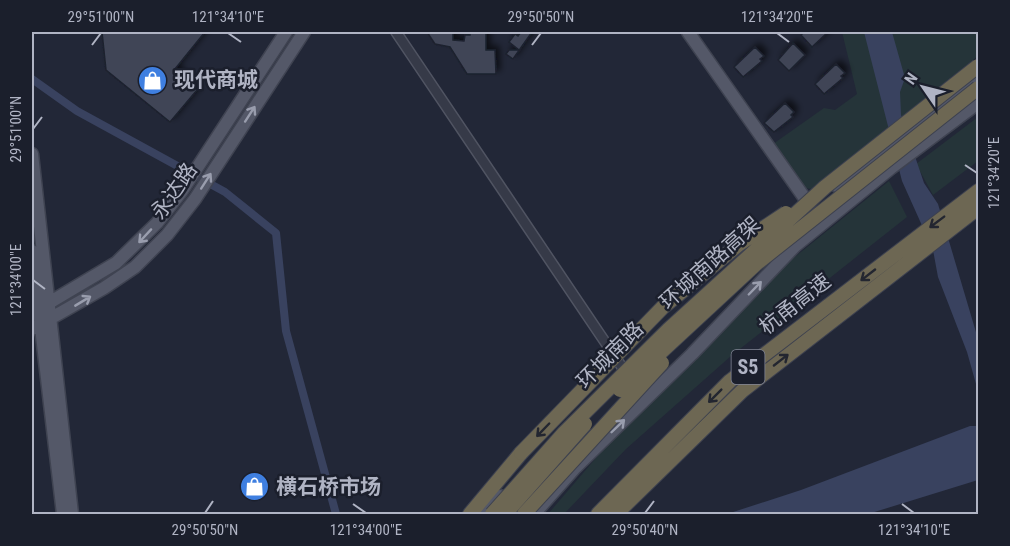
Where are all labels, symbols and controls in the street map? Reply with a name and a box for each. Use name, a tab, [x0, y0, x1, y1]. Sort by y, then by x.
text: 29°51'00"N	[68, 8, 134, 26]
text: 121°34'10"E	[192, 8, 264, 26]
text: 29°50'50"N	[508, 8, 574, 26]
text: 121°34'20"E	[741, 8, 813, 26]
north arrow	[893, 57, 953, 117]
shop icon: 现代商城	[137, 64, 169, 96]
place label: 现代商城	[174, 68, 258, 92]
text: N	[901, 69, 922, 88]
text: 29°51'00"N	[7, 96, 25, 162]
one-way arrow	[244, 106, 256, 123]
text: 121°34'20"E	[985, 137, 1003, 209]
street label: 永达路	[146, 158, 202, 224]
one-way arrow	[200, 173, 212, 190]
street label: 环城南路高架	[655, 212, 765, 314]
one-way arrow	[930, 216, 946, 228]
one-way arrow	[138, 229, 152, 244]
text: 121°34'00"E	[7, 244, 25, 316]
street label: 杭甬高速	[755, 269, 835, 339]
one-way arrow	[860, 269, 876, 281]
one-way arrow	[748, 281, 762, 296]
one-way arrow	[74, 295, 91, 307]
street label: 环城南路	[572, 317, 648, 393]
road number: S5	[732, 350, 764, 384]
one-way arrow	[773, 354, 789, 367]
one-way arrow	[708, 388, 722, 403]
one-way arrow	[610, 419, 625, 434]
one-way arrow	[536, 422, 551, 437]
shop icon: 横石桥市场	[239, 471, 271, 503]
place label: 横石桥市场	[276, 475, 381, 499]
text: 29°50'50"N	[172, 521, 238, 539]
text: 121°34'00"E	[330, 521, 402, 539]
text: 29°50'40"N	[612, 521, 678, 539]
text: 121°34'10"E	[878, 521, 950, 539]

